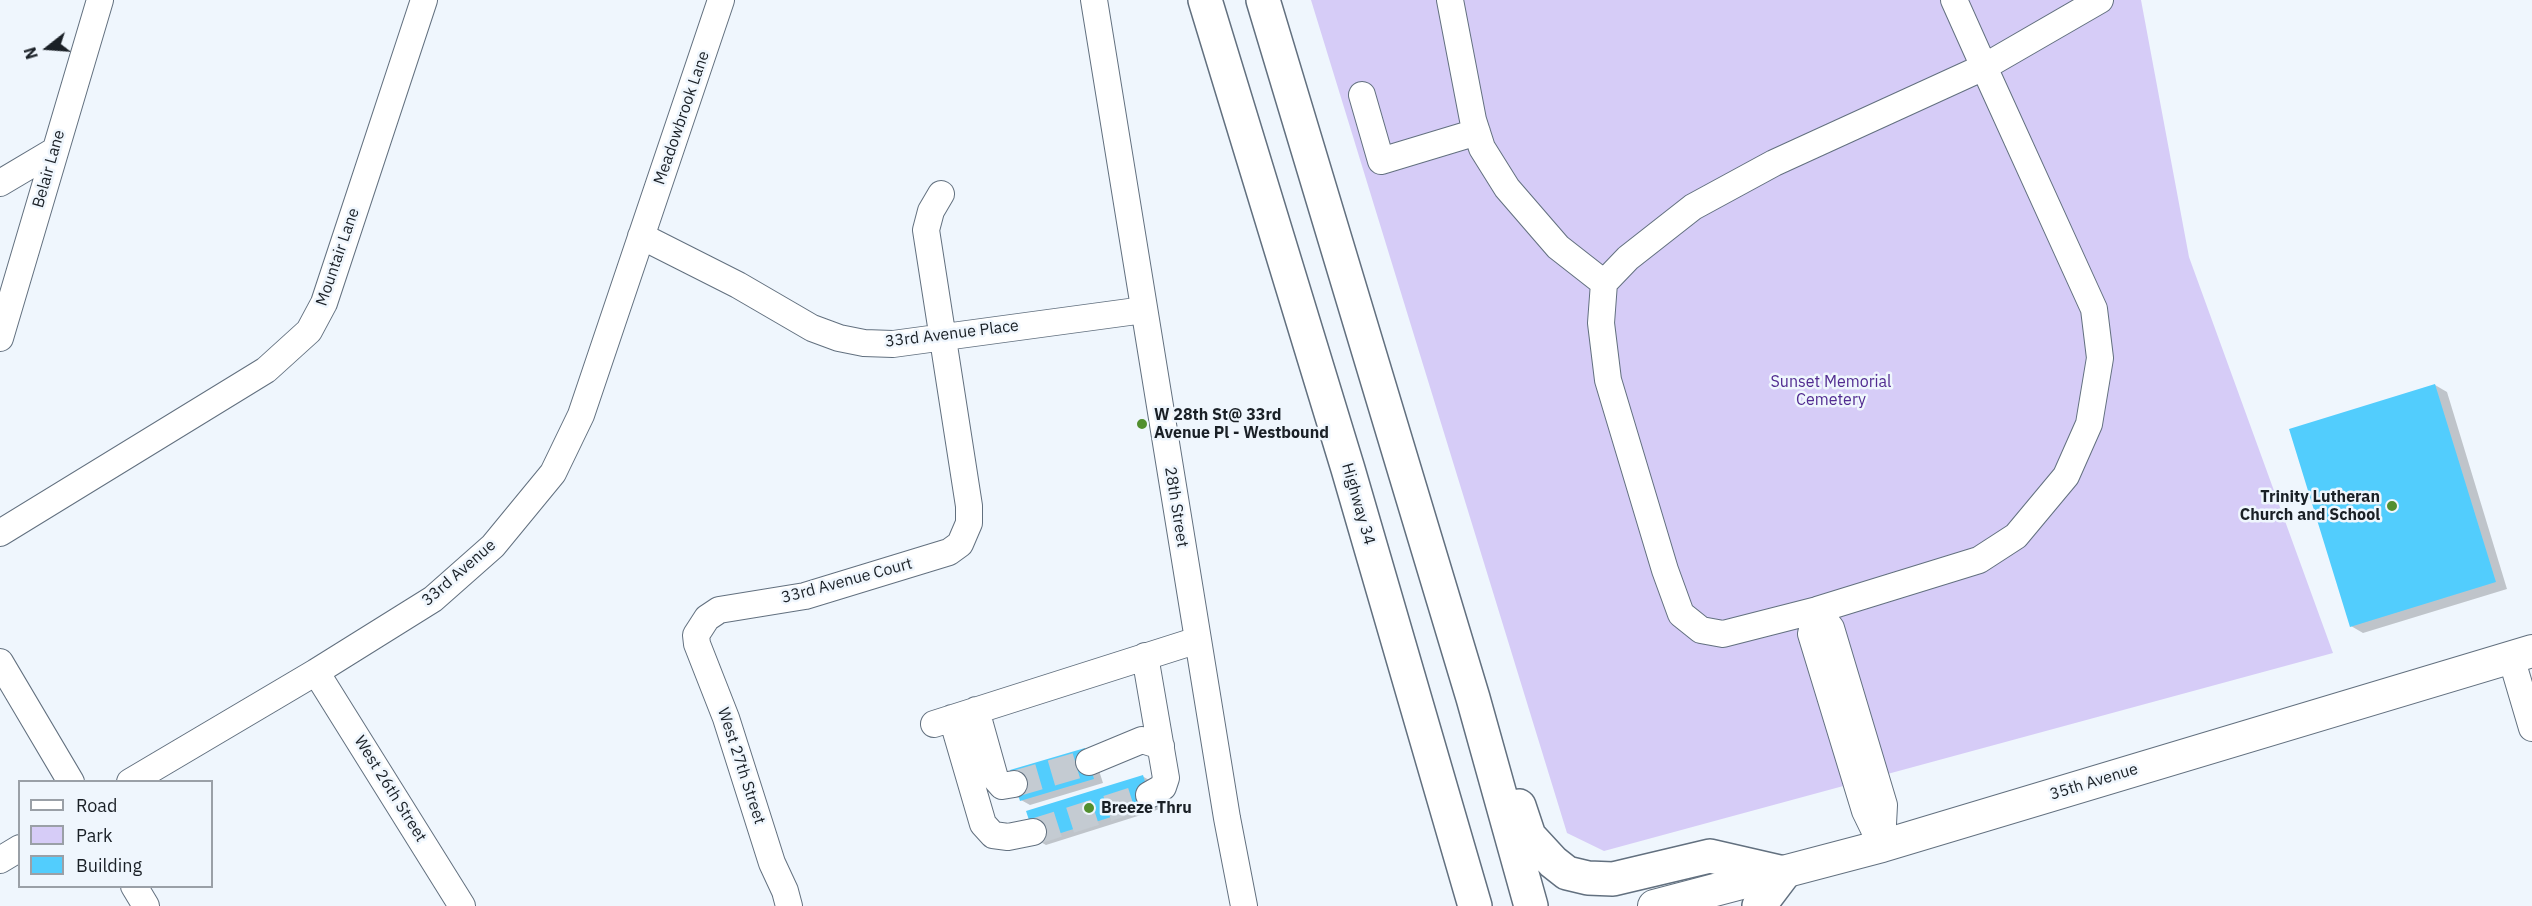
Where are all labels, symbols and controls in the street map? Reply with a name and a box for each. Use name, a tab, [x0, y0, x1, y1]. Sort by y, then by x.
north arrow	[18, 18, 78, 78]
text: N	[20, 45, 42, 62]
street label: Meadowbrook Lane	[650, 49, 714, 187]
street label: Belair Lane	[29, 128, 69, 210]
street label: Mountair Lane	[312, 205, 364, 309]
street label: 33rd Avenue Place	[884, 316, 1020, 352]
park label: Sunset Memorial Cemetery	[1771, 372, 1891, 410]
place label: W 28th St@ 33rd Avenue Pl - Westbound	[1154, 405, 1329, 443]
marker: W 28th St@ 33rd Avenue Pl - Westbound	[1135, 417, 1149, 431]
street label: Highway 34	[1337, 461, 1379, 547]
street label: 28th Street	[1160, 465, 1192, 549]
place label: Trinity Lutheran Church and School	[2240, 487, 2380, 525]
marker: Trinity Lutheran Church and School	[2385, 499, 2399, 513]
street label: 33rd Avenue	[418, 536, 500, 610]
street label: 33rd Avenue Court	[779, 554, 915, 608]
street label: West 27th Street	[713, 705, 769, 827]
street label: West 26th Street	[350, 732, 430, 846]
street label: 35th Avenue	[2048, 760, 2140, 804]
legend	[18, 780, 213, 888]
text: Road	[76, 794, 117, 817]
place label: Breeze Thru	[1101, 798, 1192, 818]
marker: Breeze Thru	[1082, 801, 1096, 815]
text: Park	[76, 824, 112, 847]
text: Building	[76, 854, 142, 877]

